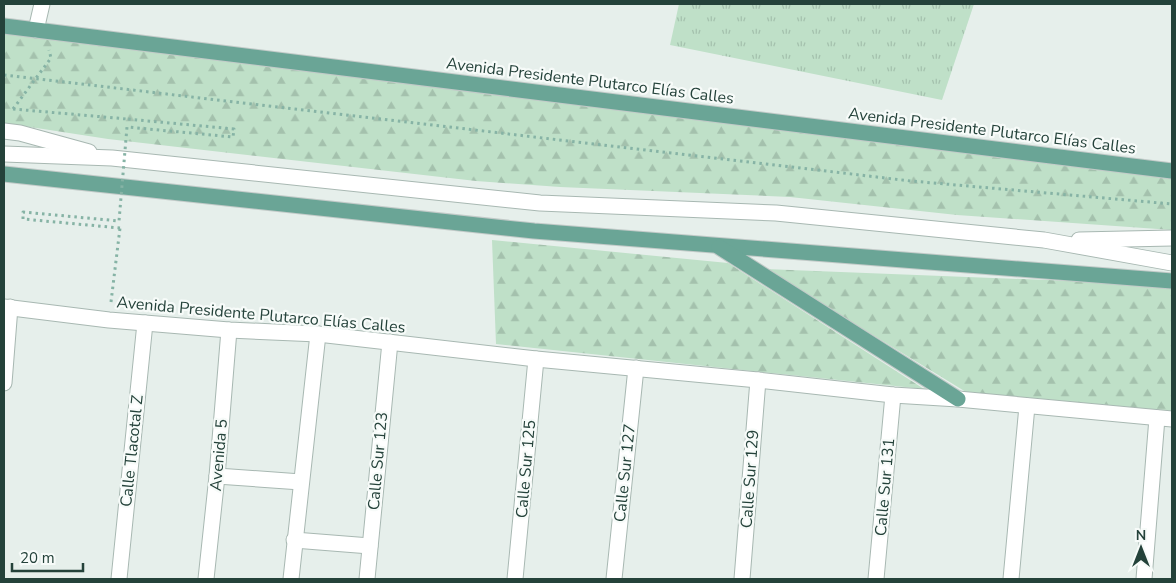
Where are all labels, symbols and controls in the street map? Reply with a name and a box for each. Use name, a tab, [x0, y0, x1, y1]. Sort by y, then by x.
street label: Avenida Presidente Plutarco Elías Calles	[445, 52, 735, 110]
street label: Avenida Presidente Plutarco Elías Calles	[847, 102, 1137, 160]
street label: Avenida Presidente Plutarco Elías Calles	[116, 291, 406, 339]
street label: Calle Tlacotal Z	[115, 393, 149, 508]
street label: Calle Sur 123	[363, 411, 393, 511]
street label: Avenida 5	[205, 418, 233, 492]
street label: Calle Sur 125	[511, 419, 541, 519]
street label: Calle Sur 127	[609, 423, 641, 523]
street label: Calle Sur 129	[736, 429, 764, 529]
street label: Calle Sur 131	[870, 437, 900, 537]
north arrow	[1116, 523, 1166, 573]
text: N	[1136, 526, 1146, 545]
scale bar	[12, 540, 84, 572]
text: 20 m	[20, 548, 55, 568]

